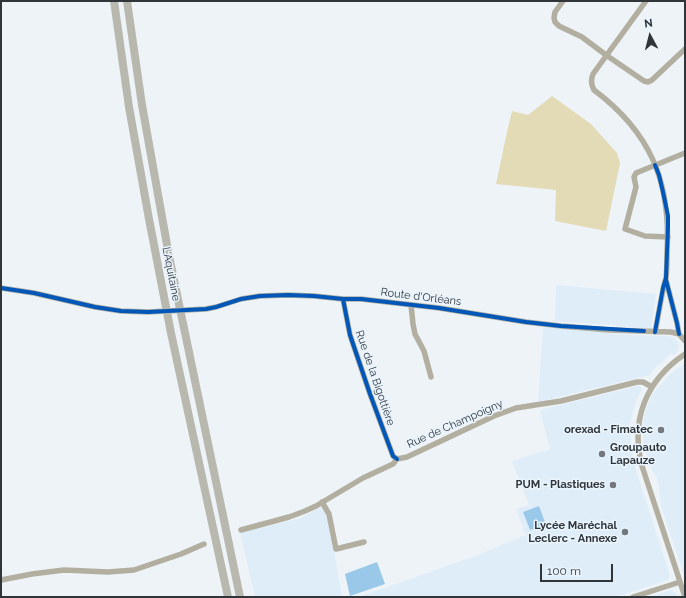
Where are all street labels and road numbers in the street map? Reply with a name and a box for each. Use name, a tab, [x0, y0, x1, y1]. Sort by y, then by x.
street label: L'Aquitaine	[159, 246, 183, 302]
street label: Route d'Orléans	[380, 286, 462, 308]
street label: Rue de la Bigottière	[352, 329, 398, 427]
street label: Rue de Champoigny	[405, 397, 505, 451]

